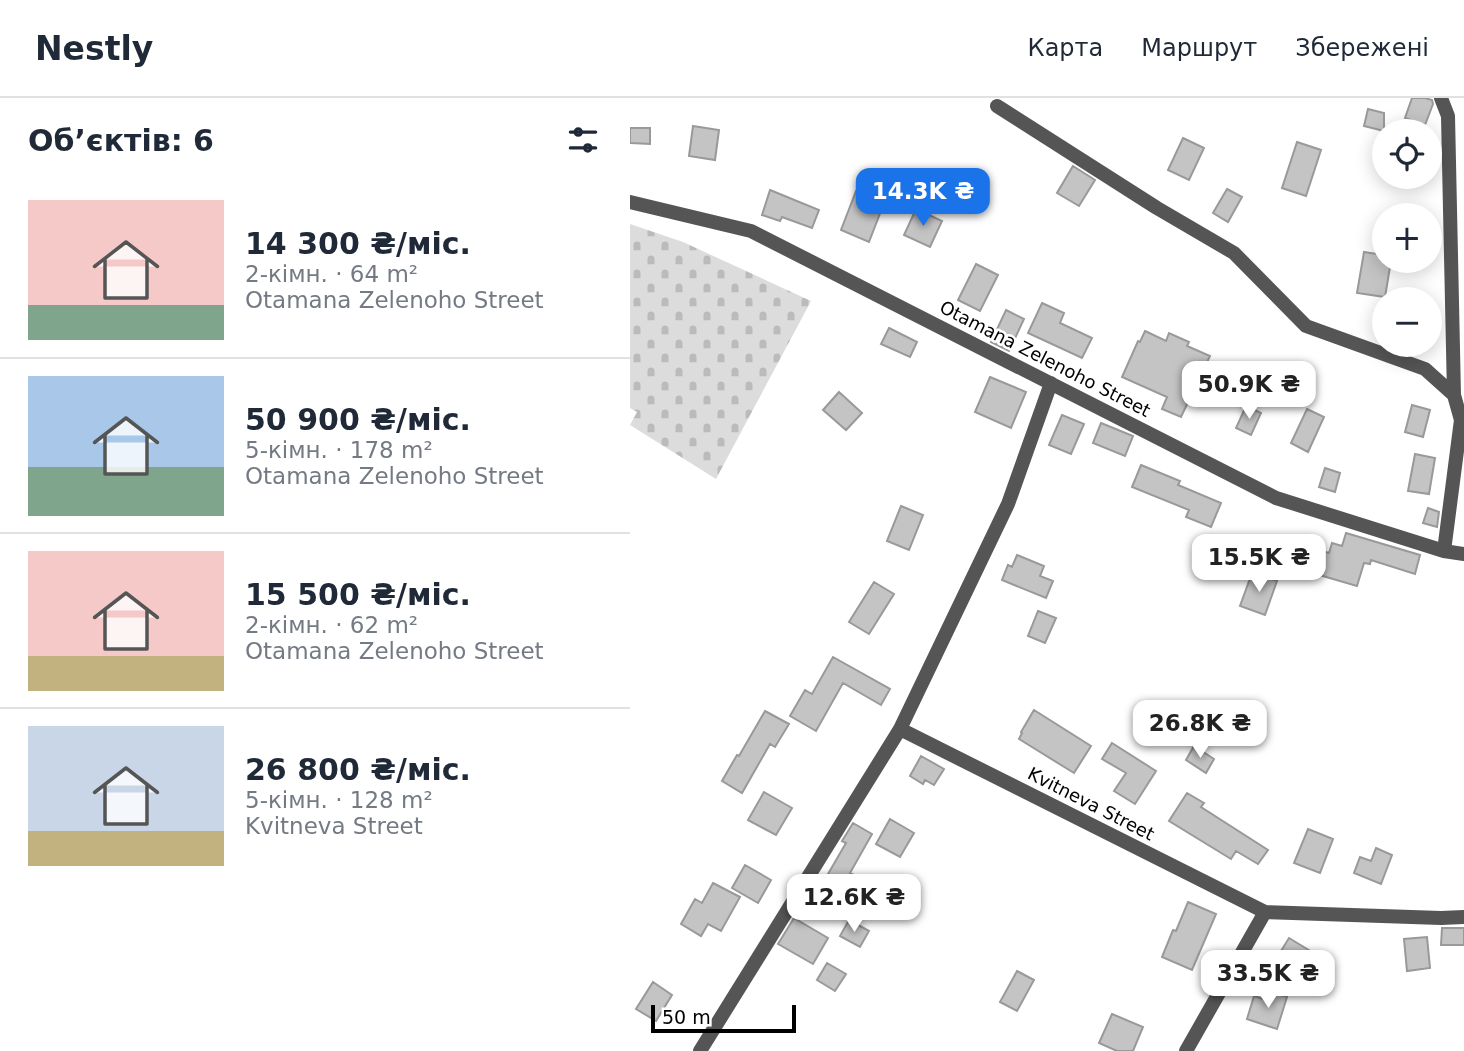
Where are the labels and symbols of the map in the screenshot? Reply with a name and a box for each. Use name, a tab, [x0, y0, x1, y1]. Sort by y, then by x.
pin: 14.3K ₴	[858, 169, 988, 228]
street label: Otamana Zelenoho Street	[936, 296, 1154, 421]
pin: 50.9K ₴	[1184, 362, 1314, 421]
pin: 15.5K ₴	[1194, 534, 1324, 594]
pin: 26.8K ₴	[1135, 700, 1265, 760]
street label: Kvitneva Street	[1024, 763, 1158, 844]
pin: 12.6K ₴	[789, 874, 919, 934]
pin: 33.5K ₴	[1203, 950, 1333, 1010]
scale bar	[651, 1002, 796, 1034]

